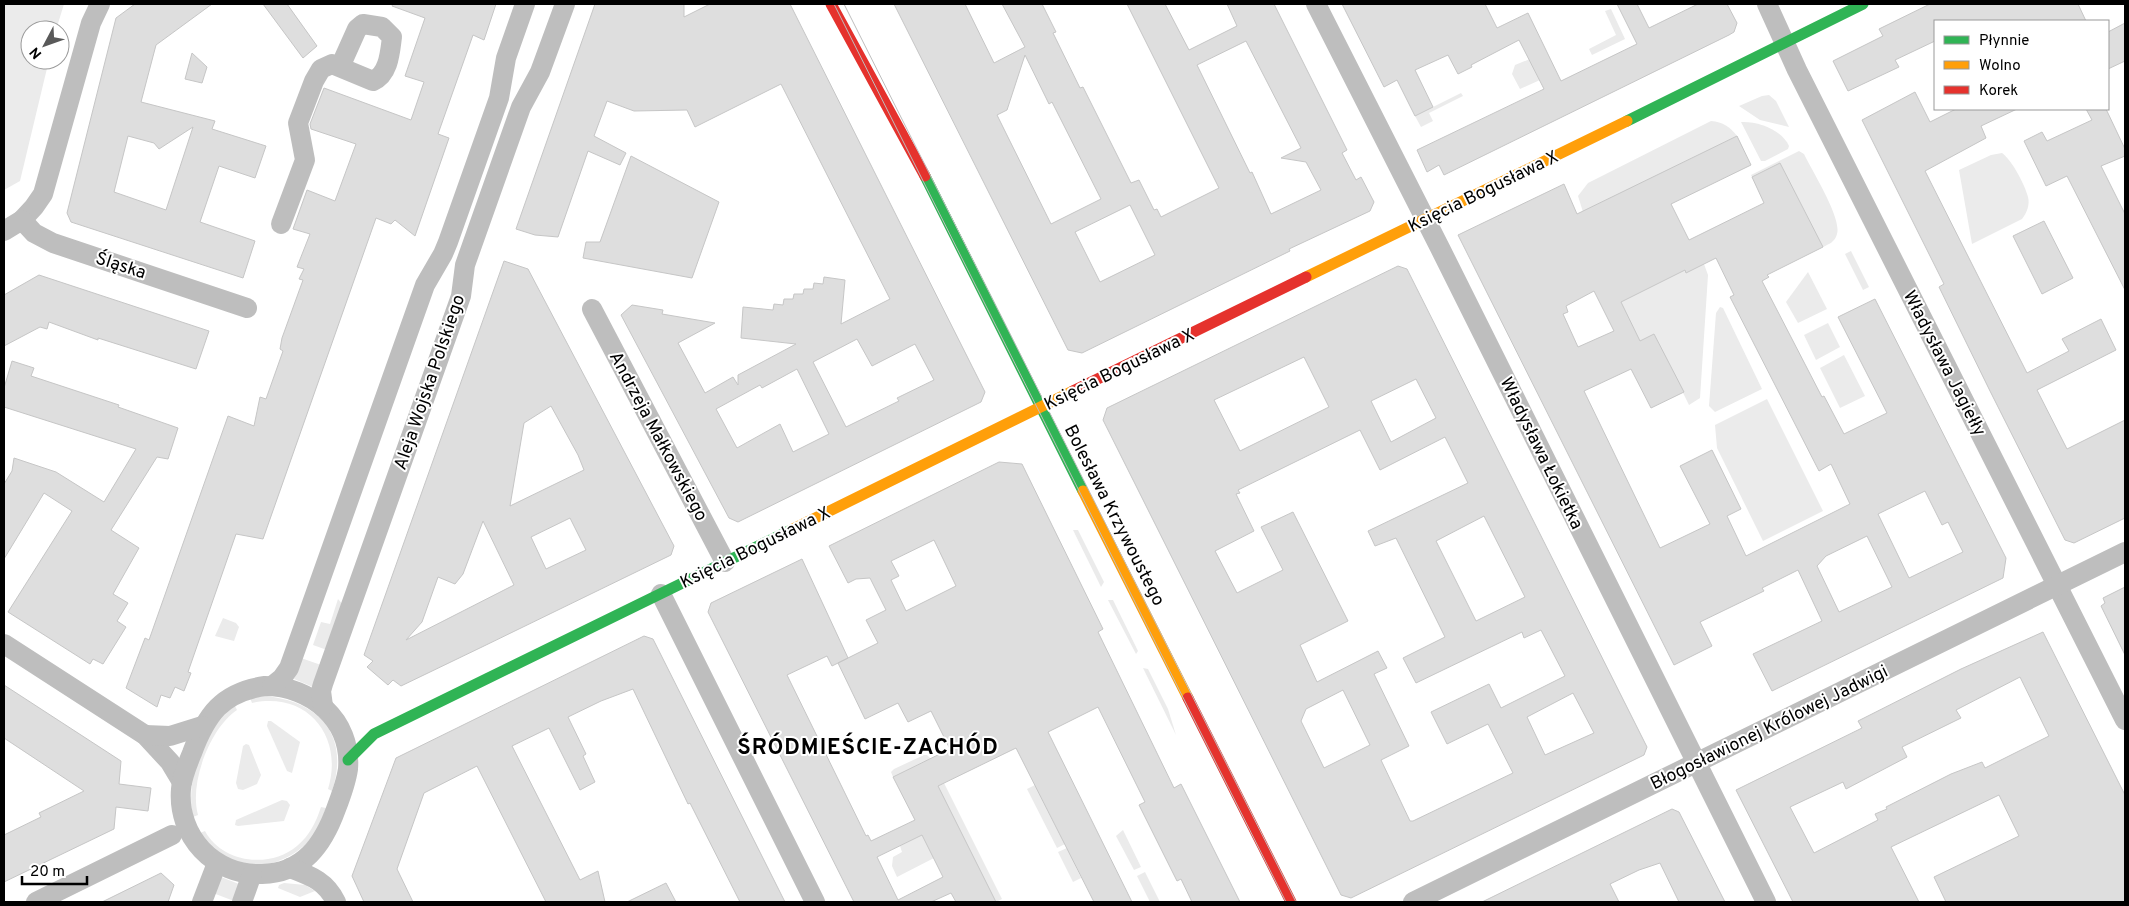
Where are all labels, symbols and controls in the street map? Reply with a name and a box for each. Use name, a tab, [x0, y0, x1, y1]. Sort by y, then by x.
north arrow	[20, 20, 70, 70]
legend	[1934, 20, 2109, 110]
text: Płynnie	[1979, 32, 2029, 51]
text: N	[27, 43, 46, 62]
text: Wolno	[1979, 57, 2021, 76]
text: Korek	[1979, 82, 2018, 101]
street label: Księcia Bogusława X	[1405, 146, 1563, 239]
street label: Śląska	[92, 246, 149, 285]
street label: Władysława Jagiełły	[1897, 287, 1990, 440]
street label: Aleja Wojska Polskiego	[390, 292, 471, 473]
street label: Księcia Bogusława X	[1041, 324, 1199, 417]
street label: Andrzeja Małkowskiego	[603, 348, 712, 526]
street label: Władysława Łokietka	[1494, 374, 1587, 534]
street label: Bolesława Krzywoustego	[1058, 421, 1169, 610]
street label: Księcia Bogusława X	[677, 502, 835, 595]
street label: Błogosławionej Królowej Jadwigi	[1647, 661, 1892, 796]
district label: ŚRÓDMIEŚCIE-ZACHÓD	[737, 732, 999, 762]
scale bar	[22, 854, 88, 886]
text: 20 m	[30, 863, 65, 882]

